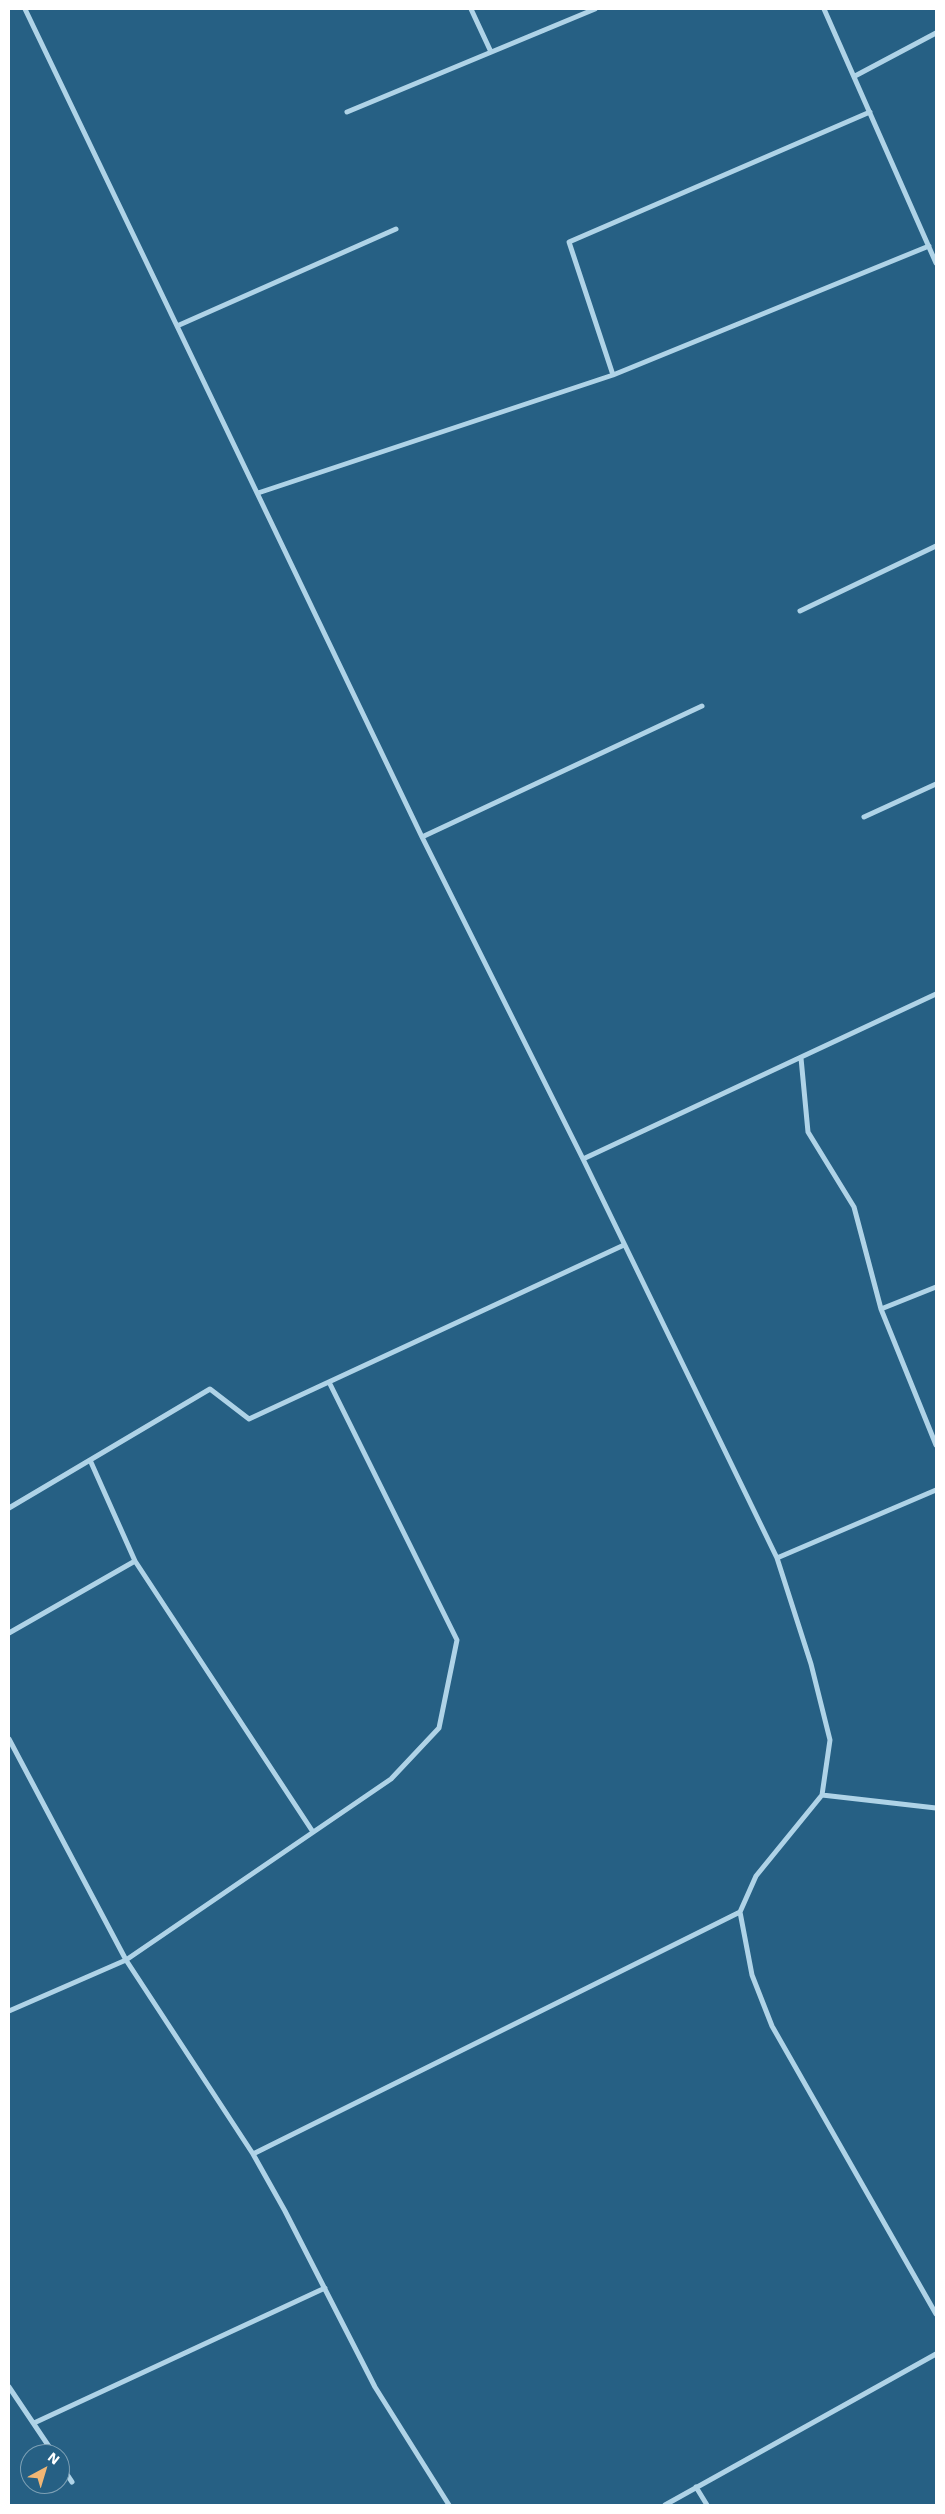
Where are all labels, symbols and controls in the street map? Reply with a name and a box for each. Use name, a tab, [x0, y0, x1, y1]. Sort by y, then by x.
north arrow	[20, 2444, 70, 2494]
text: N	[45, 2449, 63, 2468]

